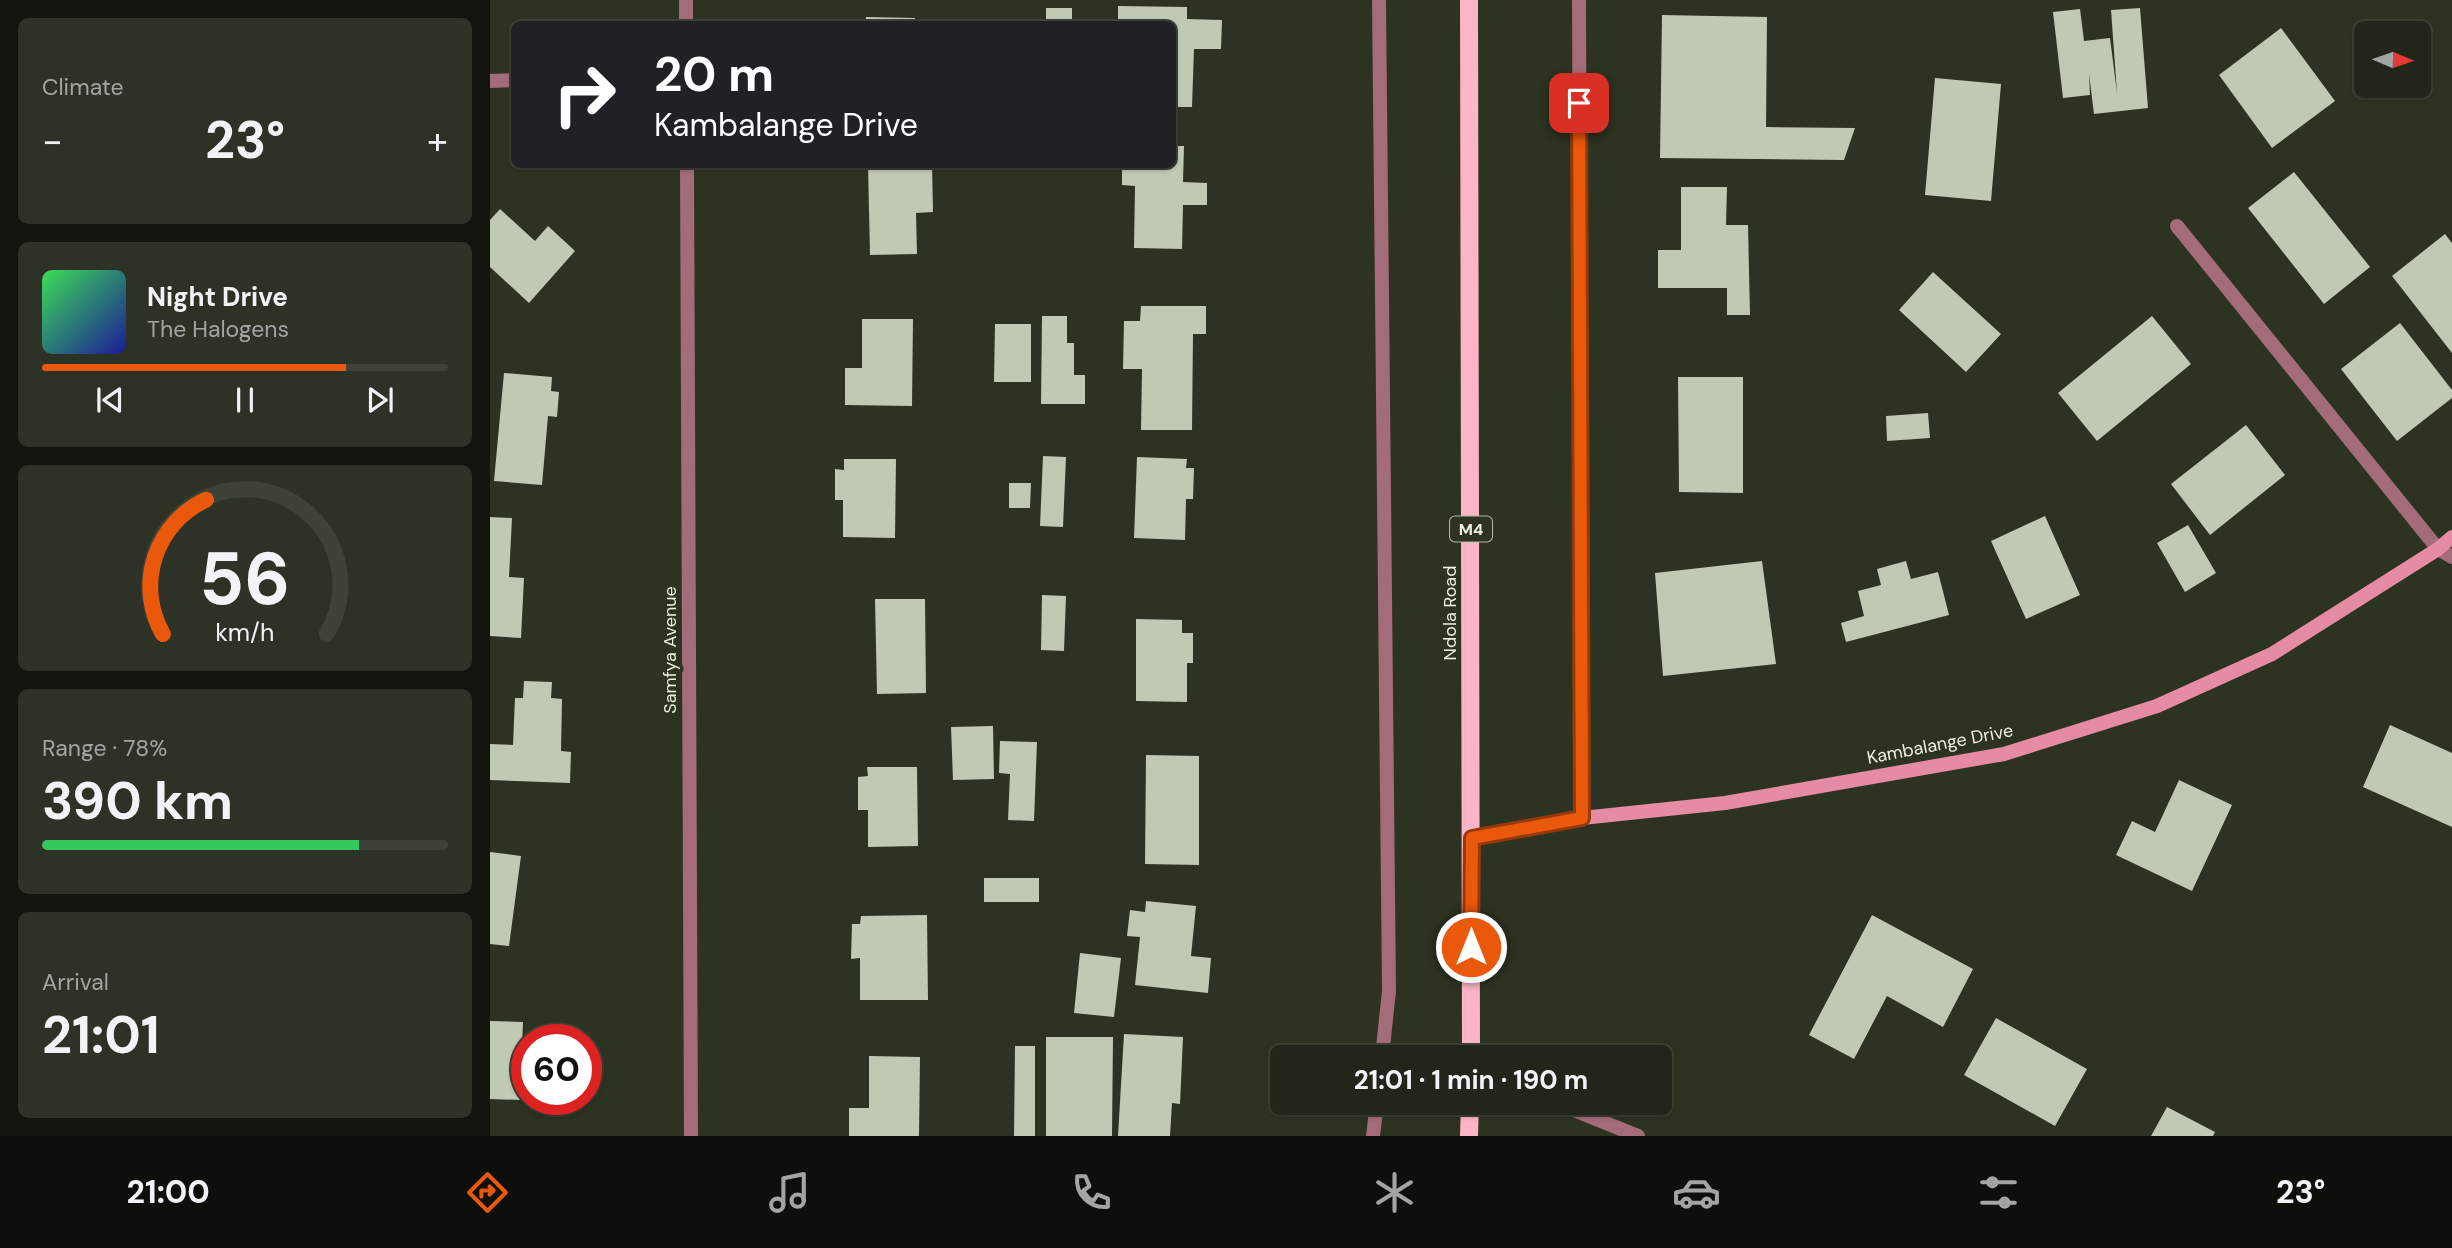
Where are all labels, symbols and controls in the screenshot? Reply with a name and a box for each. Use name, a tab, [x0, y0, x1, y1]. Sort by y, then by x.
north arrow	[2354, 21, 2431, 98]
map controls	[2354, 21, 2431, 98]
text: 20 m	[654, 42, 774, 106]
icon: right	[539, 49, 630, 140]
text: Climate	[42, 72, 124, 102]
pin	[1549, 73, 1609, 133]
icon: arrive	[1560, 84, 1598, 122]
text: Kambalange Drive	[654, 104, 918, 146]
text: 23°	[205, 106, 285, 174]
text: −	[42, 116, 63, 166]
text: +	[427, 116, 448, 166]
text: Night Drive	[147, 280, 288, 314]
text: The Halogens	[147, 314, 289, 344]
icon: previous	[91, 381, 129, 419]
icon: pause	[226, 381, 264, 419]
icon: next	[361, 381, 399, 419]
road number: M4	[1450, 516, 1492, 542]
text: 56	[199, 532, 291, 627]
street label: Ndola Road	[1438, 566, 1462, 660]
street label: Samfya Avenue	[658, 586, 682, 714]
text: km/h	[215, 616, 275, 649]
street label: Kambalange Drive	[1865, 718, 2015, 770]
text: Range · 78%	[42, 733, 167, 763]
text: 390 km	[42, 767, 233, 835]
position arrow	[1434, 910, 1508, 984]
text: Arrival	[42, 967, 109, 997]
text: 21:01	[42, 1001, 160, 1069]
speed limit sign: 60	[511, 1024, 602, 1115]
text: 21:01 · 1 min · 190 m	[1354, 1063, 1588, 1097]
icon: directions	[463, 1168, 512, 1217]
icon: music	[765, 1168, 814, 1217]
icon: phone	[1067, 1168, 1116, 1217]
icon: climate	[1370, 1168, 1419, 1217]
icon: car	[1672, 1168, 1721, 1217]
icon: filters	[1974, 1168, 2023, 1217]
text: 21:00	[127, 1171, 210, 1213]
text: 23°	[2276, 1171, 2325, 1213]

